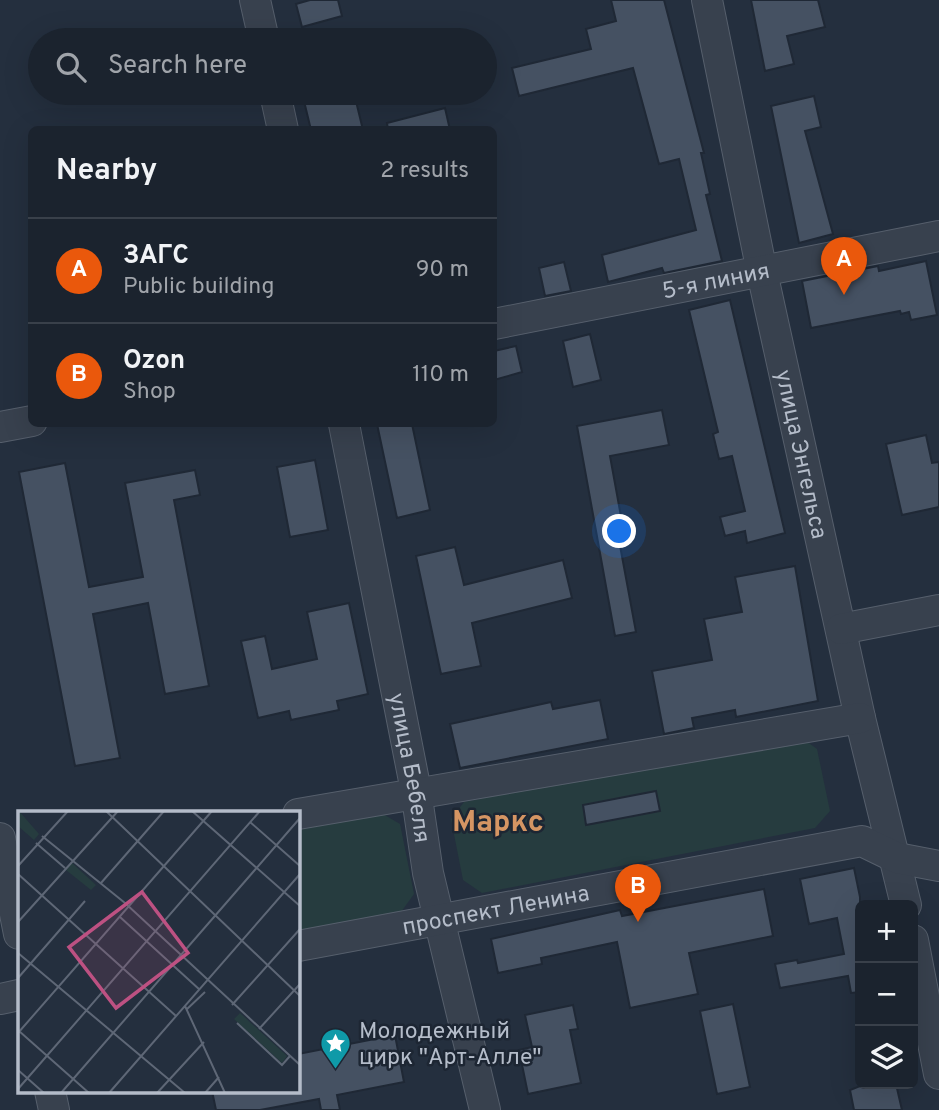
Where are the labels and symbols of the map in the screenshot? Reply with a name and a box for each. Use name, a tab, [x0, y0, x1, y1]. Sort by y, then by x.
pin: A	[821, 237, 867, 295]
street label: 5-я линия	[660, 258, 773, 307]
street label: улица Энгельса	[767, 367, 832, 542]
your location	[602, 514, 636, 548]
street label: улица Бебеля	[380, 691, 435, 845]
district label: Маркс	[452, 805, 544, 842]
inset map	[18, 811, 299, 1092]
pin: B	[615, 864, 661, 922]
street label: проспект Ленина	[400, 880, 592, 943]
place label: Молодежный цирк "Арт-Алле"	[359, 1018, 542, 1073]
place icon: Молодежный цирк "Арт-Алле"	[319, 1026, 353, 1070]

